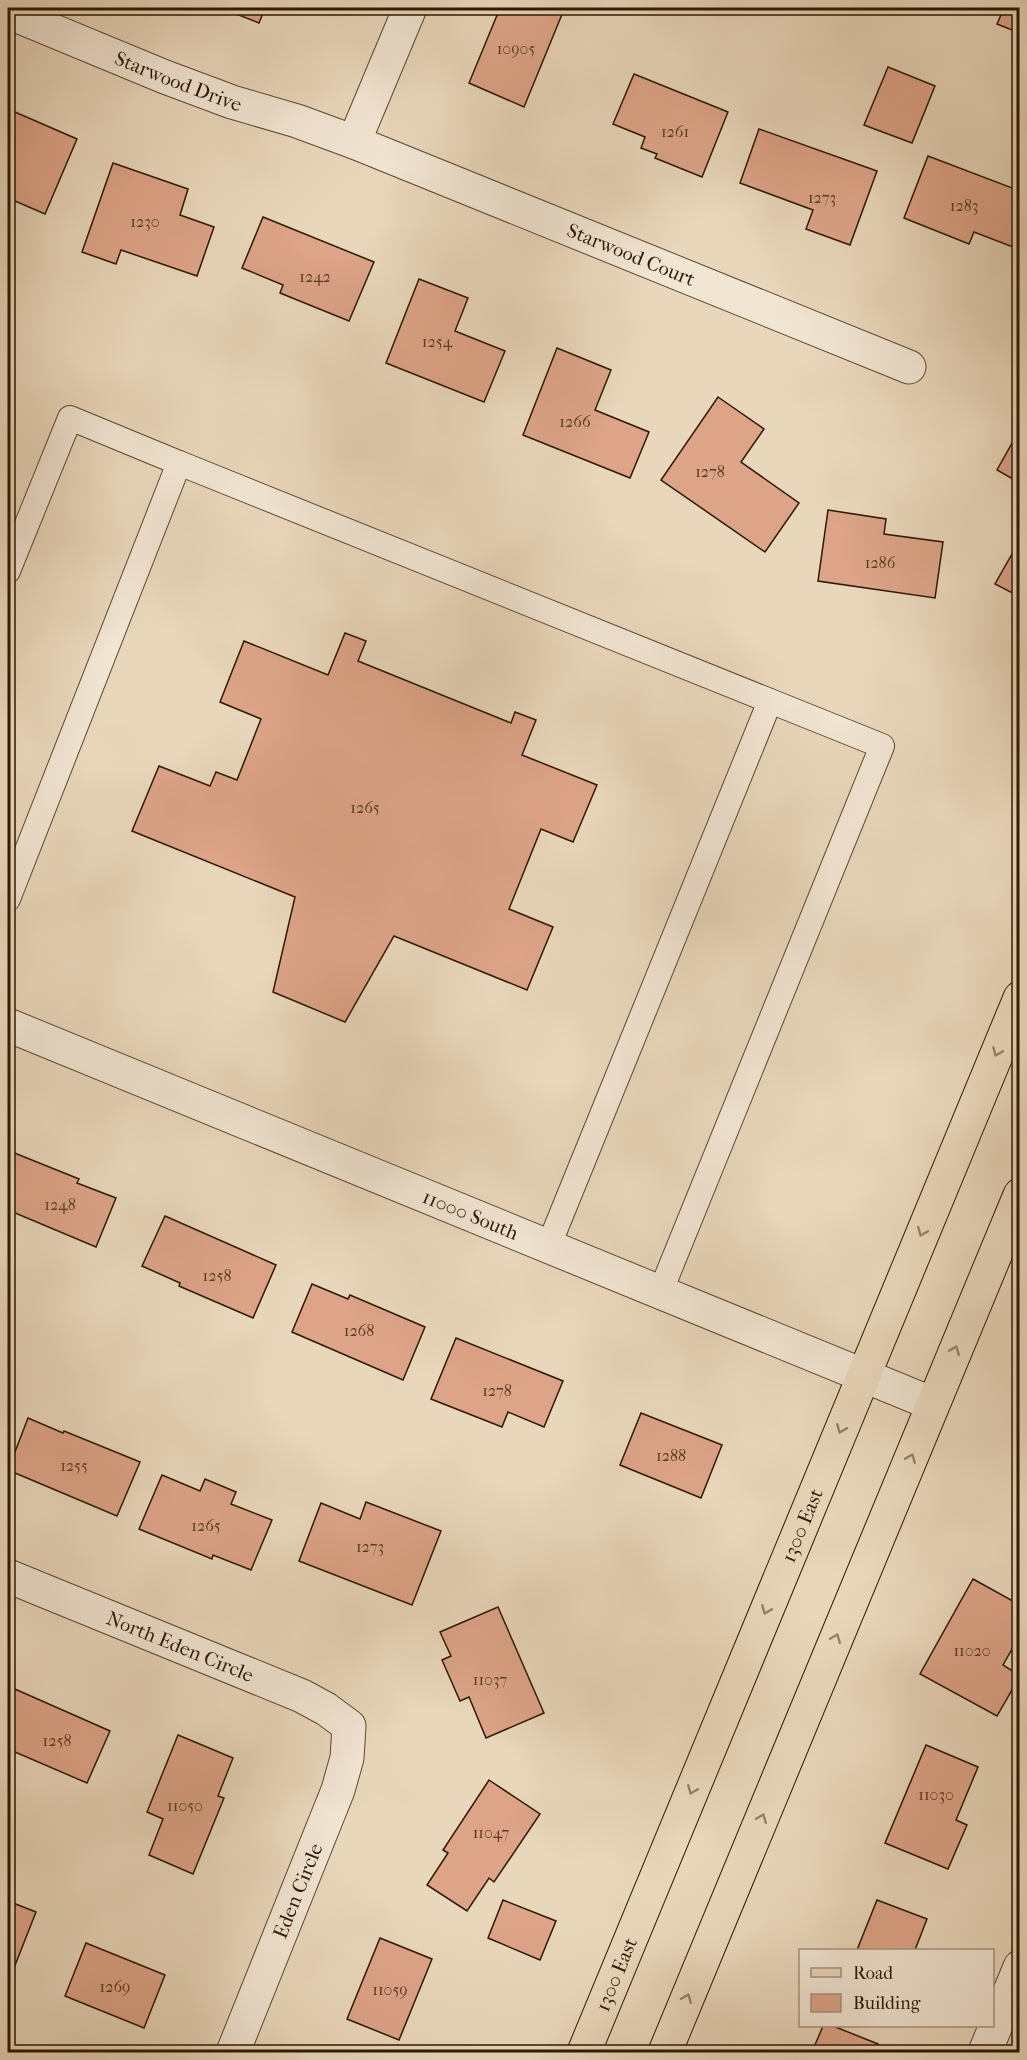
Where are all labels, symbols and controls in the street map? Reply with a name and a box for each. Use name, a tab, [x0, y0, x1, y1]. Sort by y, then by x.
house number: 10905	[497, 39, 535, 58]
street label: Starwood Drive	[112, 46, 245, 116]
house number: 1261	[661, 122, 689, 141]
house number: 1273	[808, 188, 836, 207]
house number: 1283	[950, 196, 978, 215]
house number: 1230	[130, 212, 160, 231]
street label: Starwood Court	[564, 218, 698, 291]
house number: 1242	[299, 267, 331, 286]
house number: 1254	[422, 332, 453, 351]
house number: 1266	[559, 412, 591, 431]
house number: 1278	[695, 462, 725, 481]
house number: 1286	[865, 553, 896, 572]
house number: 1265	[350, 798, 380, 817]
one-way arrow	[992, 1045, 1004, 1056]
street label: 11000 South	[419, 1185, 523, 1245]
house number: 1248	[44, 1195, 76, 1214]
one-way arrow	[917, 1225, 929, 1236]
house number: 1258	[203, 1266, 231, 1285]
house number: 1268	[344, 1321, 374, 1340]
one-way arrow	[948, 1345, 960, 1356]
house number: 1278	[482, 1381, 512, 1400]
one-way arrow	[836, 1423, 848, 1434]
house number: 1288	[656, 1446, 686, 1465]
one-way arrow	[904, 1453, 916, 1464]
house number: 1255	[60, 1456, 88, 1475]
street label: 1300 East	[776, 1485, 827, 1566]
house number: 1265	[191, 1516, 221, 1535]
house number: 1273	[356, 1537, 384, 1556]
one-way arrow	[761, 1603, 773, 1614]
street label: North Eden Circle	[103, 1606, 257, 1687]
one-way arrow	[829, 1633, 841, 1644]
house number: 11020	[953, 1641, 991, 1660]
house number: 11037	[473, 1670, 508, 1689]
house number: 1258	[43, 1731, 71, 1750]
one-way arrow	[687, 1784, 699, 1795]
house number: 11030	[918, 1785, 954, 1804]
house number: 11050	[167, 1796, 203, 1815]
one-way arrow	[755, 1814, 767, 1825]
house number: 11047	[473, 1823, 510, 1842]
street label: Eden Circle	[268, 1840, 328, 1942]
street label: 1300 East	[591, 1934, 642, 2015]
legend	[799, 1949, 994, 2027]
text: Road	[853, 1963, 893, 1984]
house number: 1269	[100, 1977, 131, 1996]
house number: 11059	[372, 1980, 408, 1999]
text: Building	[853, 1993, 921, 2014]
one-way arrow	[680, 1994, 692, 2005]

